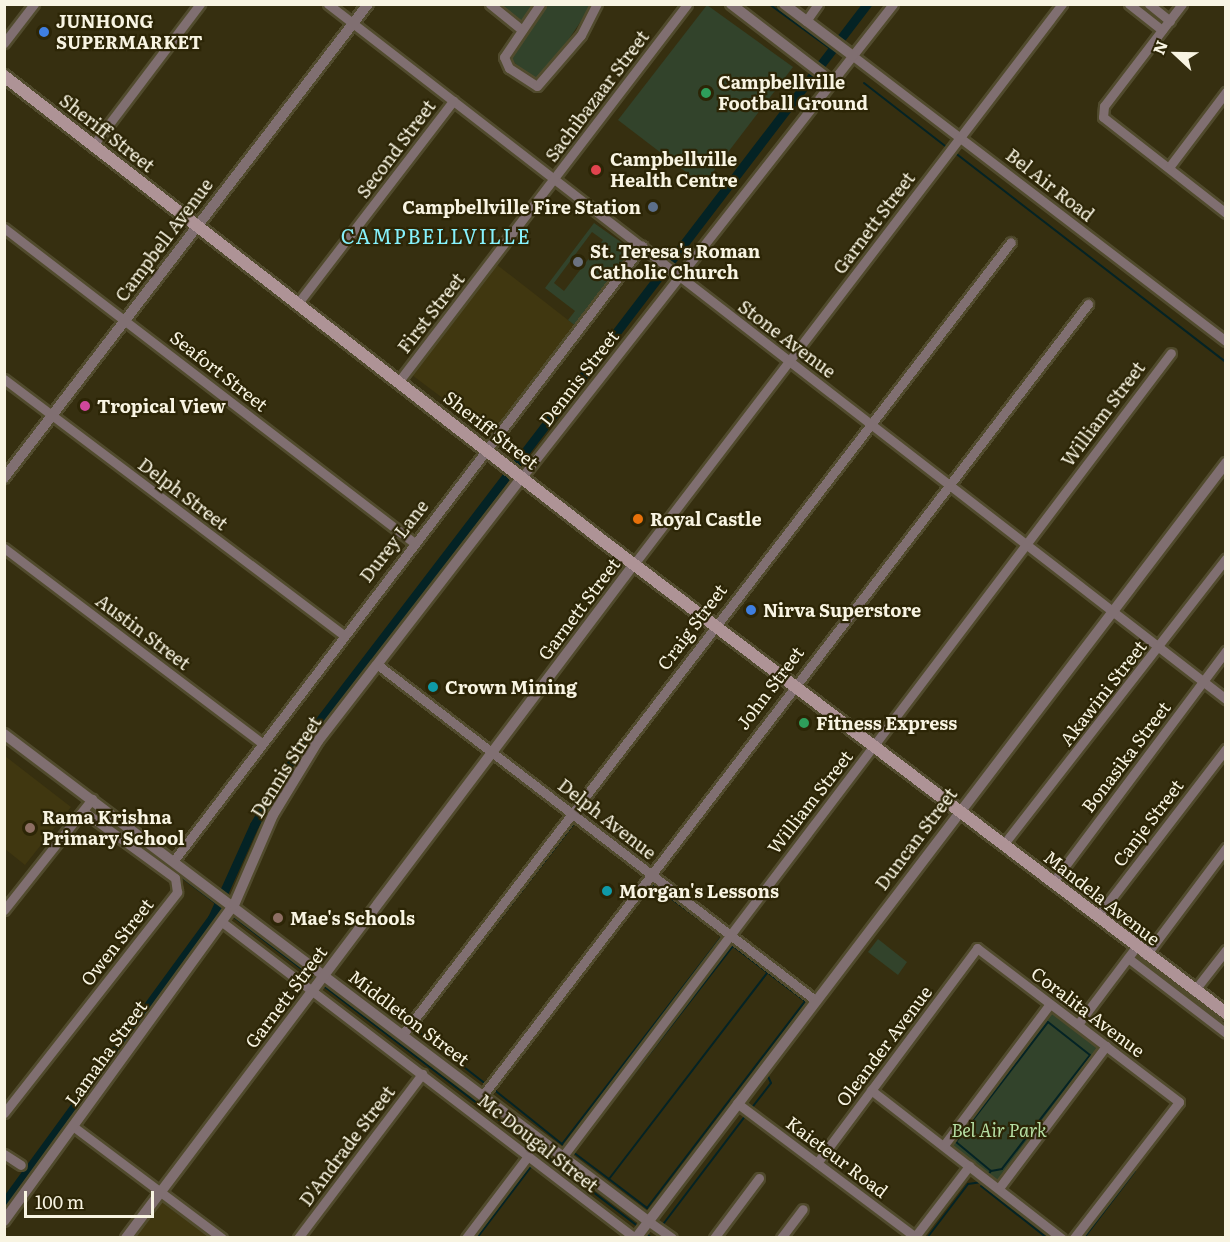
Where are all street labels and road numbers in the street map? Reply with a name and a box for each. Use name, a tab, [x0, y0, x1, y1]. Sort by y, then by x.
street label: Sachibazaar Street	[541, 26, 653, 166]
street label: Sheriff Street	[55, 89, 159, 177]
street label: Second Street	[352, 96, 440, 202]
street label: Bel Air Road	[1002, 144, 1098, 226]
street label: Garnett Street	[829, 168, 919, 278]
street label: Campbell Avenue	[111, 174, 217, 306]
street label: First Street	[393, 269, 469, 357]
street label: Stone Avenue	[734, 295, 840, 383]
street label: Seafort Street	[166, 326, 272, 416]
street label: Dennis Street	[535, 326, 623, 430]
street label: William Street	[1057, 357, 1149, 471]
street label: Sheriff Street	[439, 386, 543, 474]
street label: Delph Street	[134, 453, 232, 535]
street label: Durey Lane	[355, 495, 433, 587]
street label: Garnett Street	[534, 554, 624, 664]
street label: Craig Street	[653, 580, 731, 674]
street label: Austin Street	[92, 590, 194, 674]
street label: Akawini Street	[1055, 636, 1151, 750]
street label: John Street	[732, 642, 808, 734]
street label: Bonasika Street	[1077, 697, 1175, 817]
street label: Dennis Street	[246, 712, 326, 822]
street label: William Street	[763, 746, 857, 858]
street label: Delph Avenue	[554, 774, 660, 864]
street label: Canje Street	[1108, 775, 1188, 871]
street label: Duncan Street	[871, 784, 961, 894]
street label: Mandela Avenue	[1040, 846, 1164, 950]
street label: Owen Street	[76, 894, 158, 990]
street label: Garnett Street	[241, 942, 331, 1052]
street label: Coralita Avenue	[1027, 962, 1149, 1062]
street label: Middleton Street	[345, 966, 473, 1070]
street label: Oleander Avenue	[832, 981, 936, 1111]
street label: Lamaha Street	[61, 996, 151, 1110]
street label: D'Andrade Street	[295, 1082, 399, 1210]
street label: Mc Dougal Street	[474, 1089, 602, 1197]
street label: Kaieteur Road	[782, 1112, 892, 1202]

